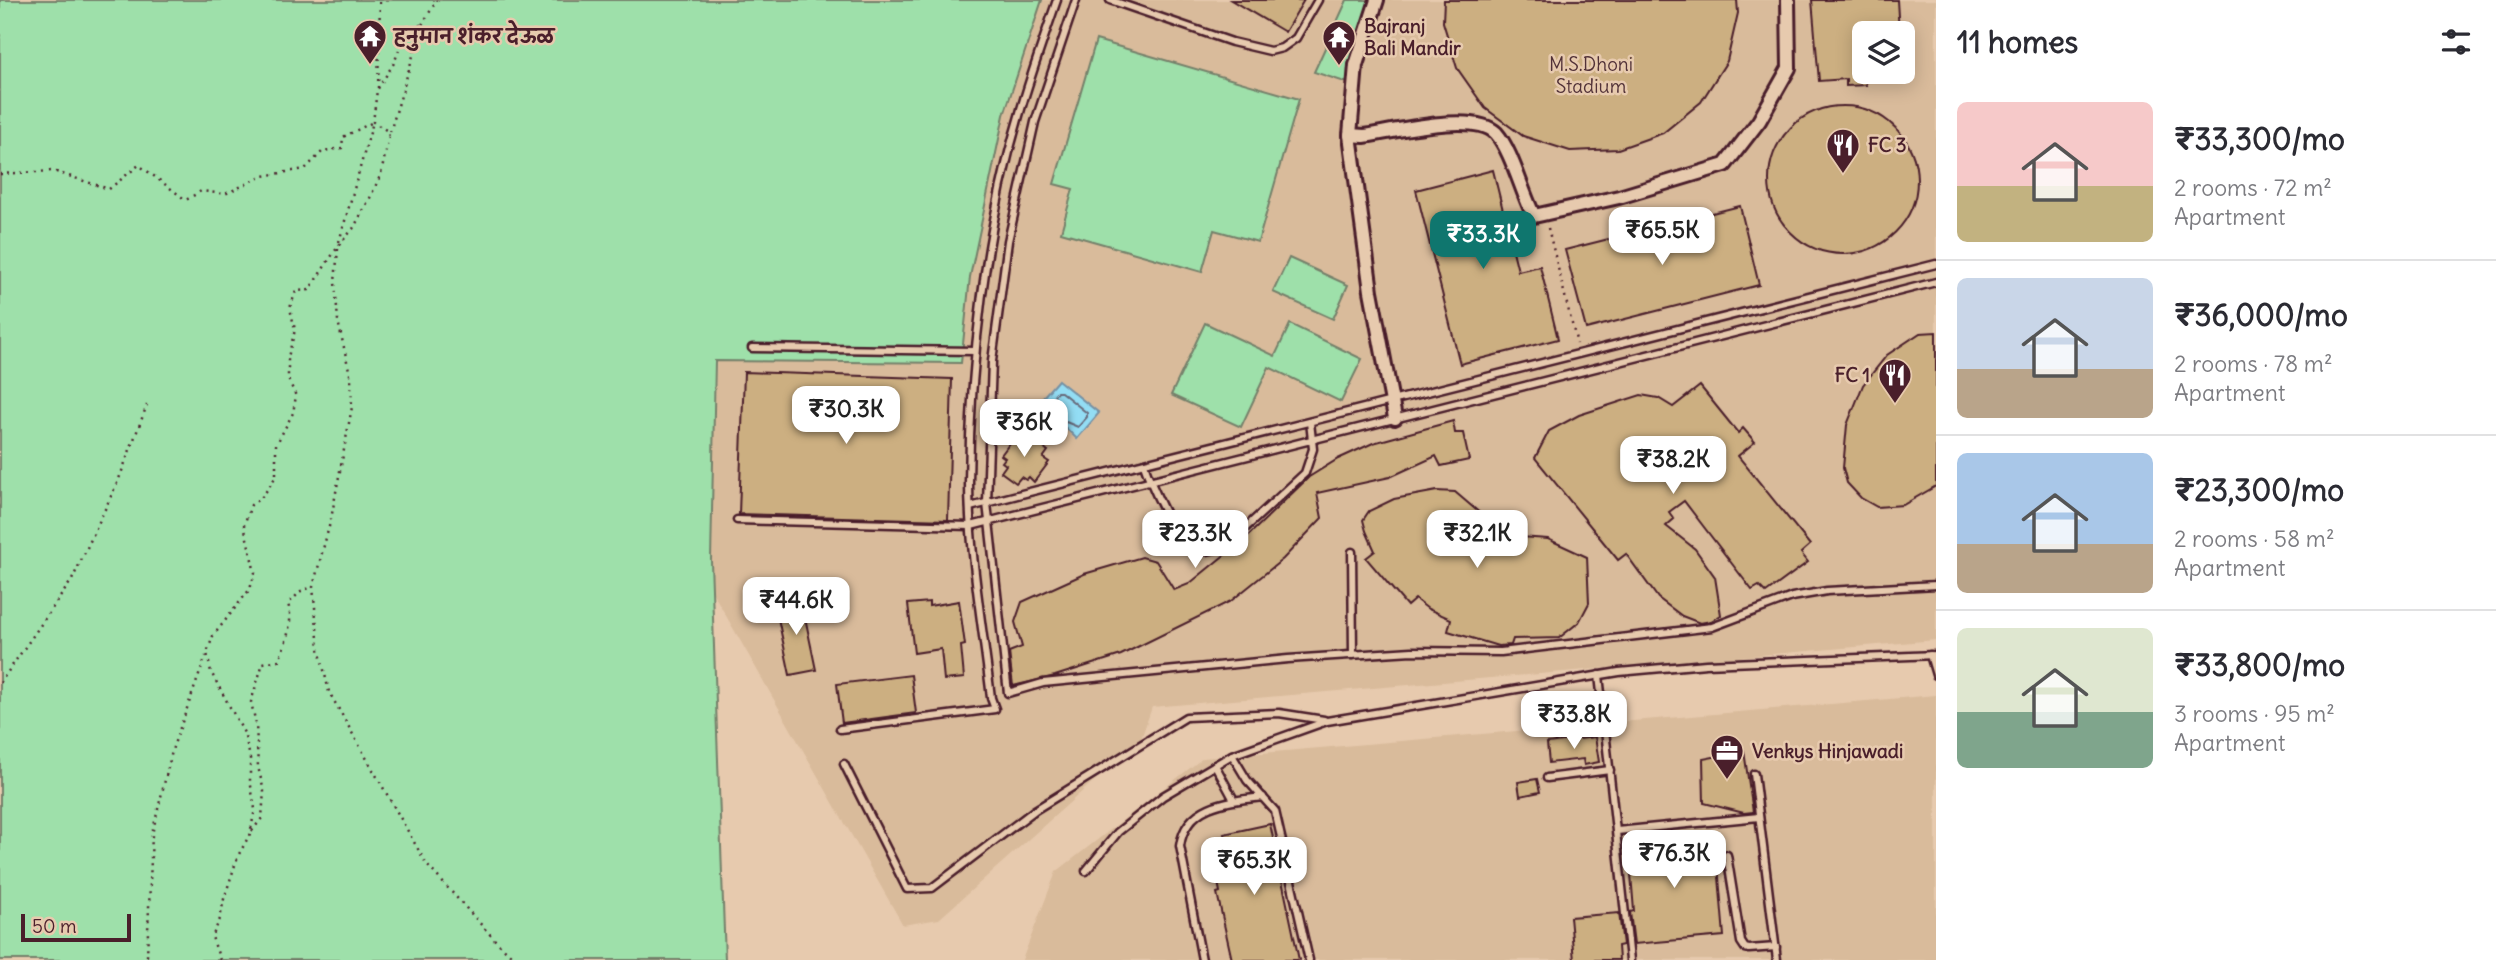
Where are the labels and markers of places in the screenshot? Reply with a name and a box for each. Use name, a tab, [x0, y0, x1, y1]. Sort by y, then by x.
place label: Bajranj Bali Mandir	[1364, 14, 1461, 60]
temple icon: हनुमान शंकर देऊळ	[351, 17, 389, 66]
temple icon: Bajranj Bali Mandir	[1320, 18, 1358, 67]
place label: हनुमान शंकर देऊळ	[392, 20, 556, 51]
restaurant icon: FC 3	[1824, 126, 1862, 175]
place label: FC 3	[1868, 133, 1906, 157]
pin: ₹65.5K	[1605, 208, 1719, 267]
pin: ₹33.3K	[1426, 212, 1540, 271]
restaurant icon: FC 1	[1876, 356, 1914, 405]
place label: FC 1	[1835, 363, 1870, 387]
pin: ₹30.3K	[789, 386, 903, 446]
pin: ₹36K	[983, 400, 1065, 459]
pin: ₹38.2K	[1616, 436, 1730, 496]
pin: ₹23.3K	[1138, 510, 1252, 570]
pin: ₹32.1K	[1420, 510, 1534, 570]
pin: ₹44.6K	[739, 578, 853, 637]
pin: ₹33.8K	[1517, 692, 1631, 751]
office icon: Venkys Hinjawadi	[1708, 732, 1746, 781]
place label: Venkys Hinjawadi	[1752, 739, 1903, 763]
pin: ₹76.3K	[1617, 830, 1731, 890]
pin: ₹65.3K	[1197, 838, 1311, 897]

